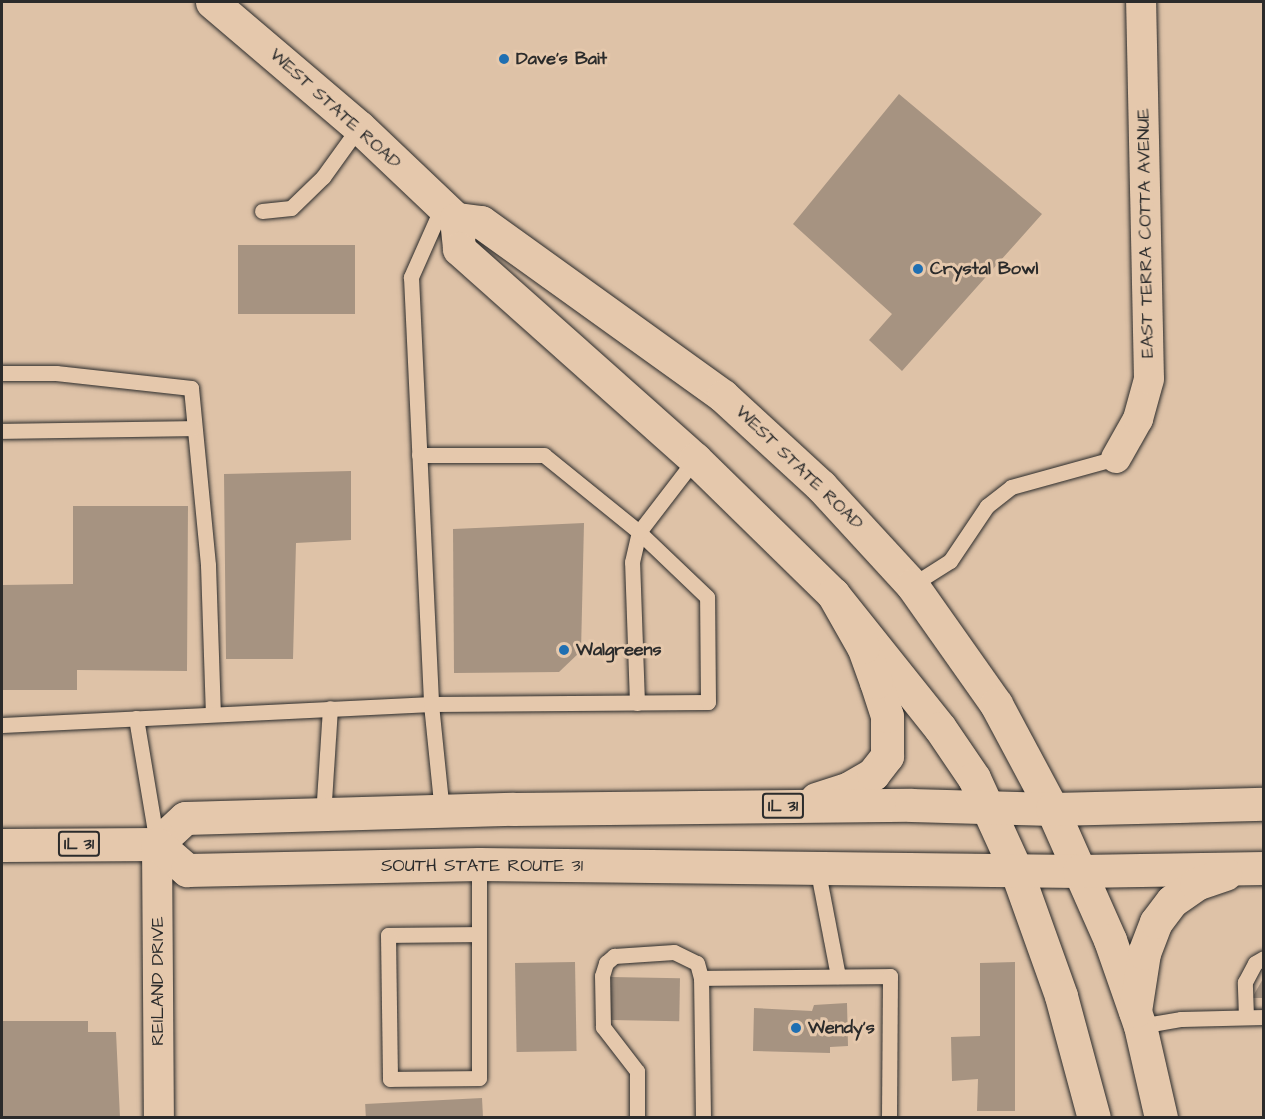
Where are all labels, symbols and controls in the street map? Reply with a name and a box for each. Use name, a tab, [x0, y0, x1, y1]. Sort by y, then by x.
street label: WEST STATE ROAD	[265, 44, 405, 174]
place label: Dave's Bait	[516, 48, 607, 70]
marker: Dave's Bait	[497, 52, 511, 66]
street label: EAST TERRA COTTA AVENUE	[1133, 108, 1159, 358]
place label: Crystal Bowl	[930, 258, 1038, 280]
marker: Crystal Bowl	[911, 262, 925, 276]
street label: WEST STATE ROAD	[731, 402, 867, 534]
place label: Walgreens	[576, 639, 662, 661]
marker: Walgreens	[557, 643, 571, 657]
road number: IL 31	[760, 793, 806, 819]
road number: IL 31	[56, 831, 101, 857]
street label: SOUTH STATE ROUTE 31	[381, 855, 583, 877]
street label: REILAND DRIVE	[147, 916, 169, 1046]
place label: Wendy's	[808, 1017, 875, 1039]
marker: Wendy's	[789, 1021, 803, 1035]

